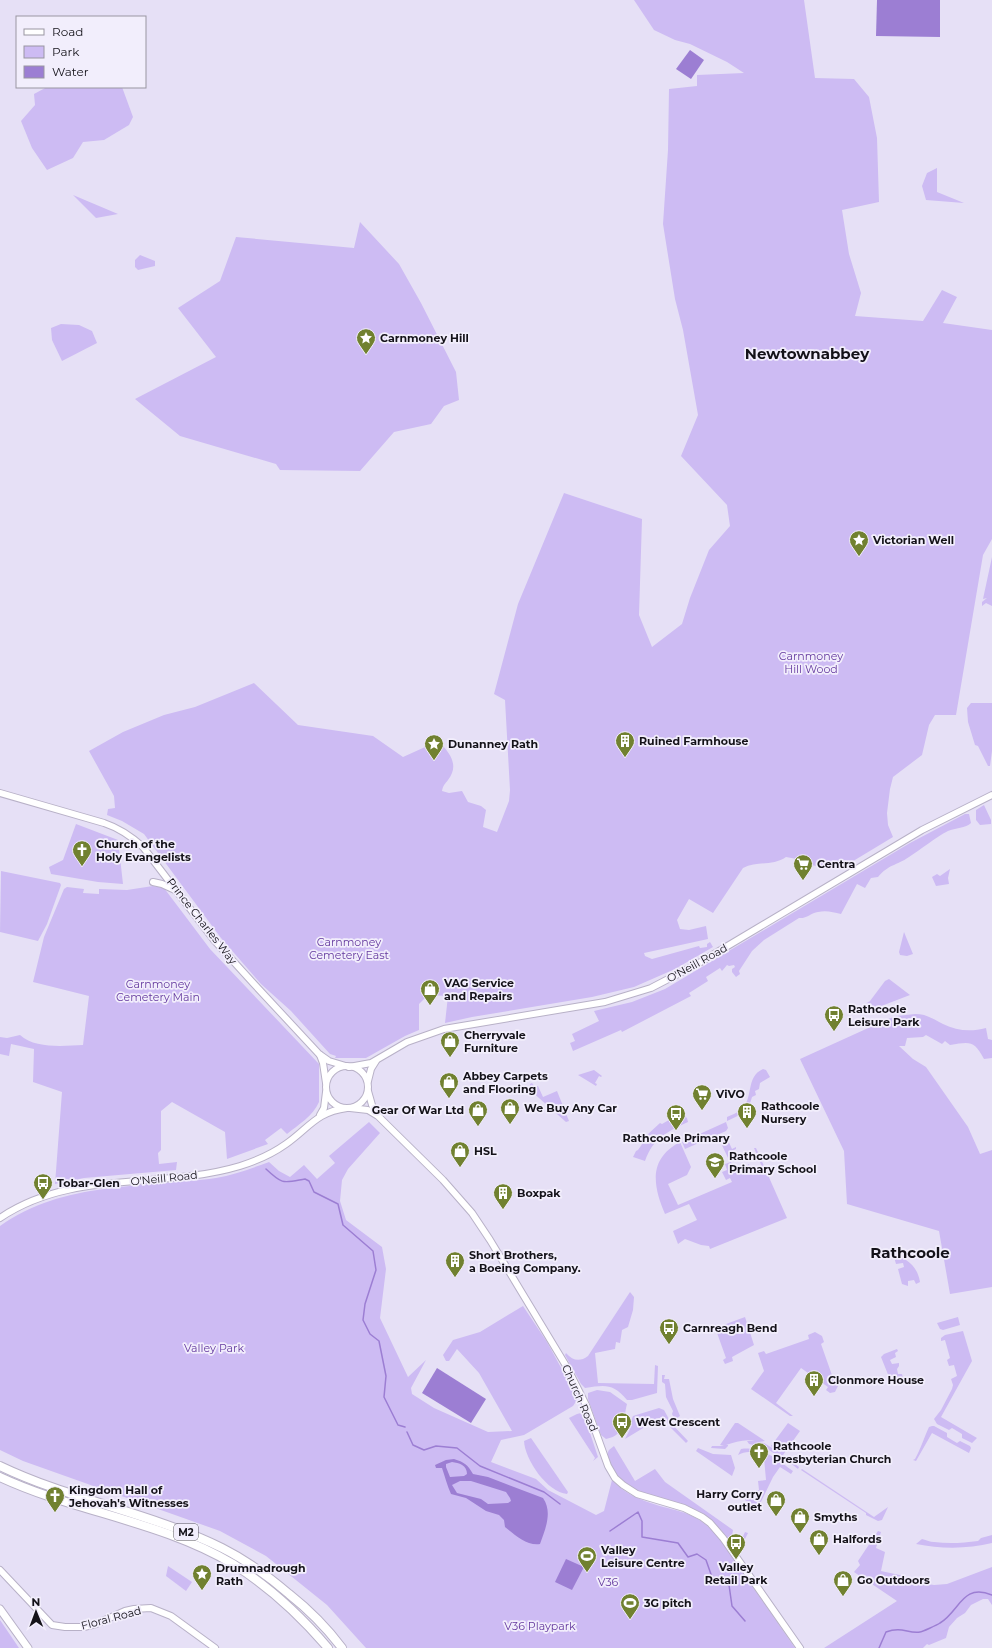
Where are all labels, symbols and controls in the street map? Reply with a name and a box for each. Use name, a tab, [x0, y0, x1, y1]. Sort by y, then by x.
legend	[16, 16, 146, 88]
text: Road	[52, 24, 83, 39]
text: Park	[52, 44, 80, 59]
text: Water	[52, 64, 89, 79]
place icon: Carnmoney Hill	[355, 327, 377, 355]
place label: Carnmoney Hill	[380, 331, 469, 345]
district label: Newtownabbey	[745, 344, 870, 363]
place icon: Victorian Well	[848, 529, 870, 557]
place label: Victorian Well	[872, 533, 954, 547]
park label: Carnmoney Hill Wood	[779, 649, 843, 676]
building icon: Ruined Farmhouse	[614, 730, 636, 758]
place icon: Dunanney Rath	[423, 733, 445, 761]
place label: Ruined Farmhouse	[639, 734, 748, 748]
place label: Dunanney Rath	[448, 737, 538, 751]
place label: Church of the Holy Evangelists	[96, 837, 191, 864]
church icon: Church of the Holy Evangelists	[71, 839, 93, 867]
supermarket icon: Centra	[792, 853, 814, 881]
place label: Centra	[817, 857, 855, 871]
street label: Prince Charles Way	[164, 875, 240, 967]
park label: Carnmoney Cemetery East	[309, 935, 390, 962]
street label: O'Neill Road	[664, 941, 730, 985]
place label: VAG Service and Repairs	[443, 976, 514, 1003]
park label: Carnmoney Cemetery Main	[116, 977, 200, 1004]
shop icon: VAG Service and Repairs	[419, 978, 441, 1006]
place label: Rathcoole Leisure Park	[848, 1002, 920, 1029]
bus stop icon: Rathcoole Leisure Park	[823, 1004, 845, 1032]
place label: Cherryvale Furniture	[464, 1028, 526, 1055]
shop icon: Cherryvale Furniture	[439, 1030, 461, 1058]
place label: Abbey Carpets and Flooring	[462, 1069, 548, 1096]
shop icon: Abbey Carpets and Flooring	[438, 1071, 460, 1099]
supermarket icon: ViVO	[691, 1083, 713, 1111]
place label: ViVO	[715, 1087, 745, 1101]
shop icon: We Buy Any Car	[499, 1097, 521, 1125]
shop icon: Gear Of War Ltd	[467, 1099, 489, 1127]
place label: Rathcoole Nursery	[761, 1099, 819, 1126]
place label: We Buy Any Car	[524, 1101, 617, 1115]
building icon: Rathcoole Nursery	[736, 1101, 758, 1129]
place label: Gear Of War Ltd	[372, 1103, 464, 1117]
bus stop icon: Rathcoole Primary	[665, 1103, 687, 1131]
place label: Rathcoole Primary	[622, 1131, 730, 1145]
shop icon: HSL	[449, 1140, 471, 1168]
place label: HSL	[474, 1144, 497, 1158]
place label: Rathcoole Primary School	[729, 1149, 817, 1176]
school or university icon: Rathcoole Primary School	[704, 1151, 726, 1179]
street label: O'Neill Road	[130, 1168, 198, 1188]
bus stop icon: Tobar-Glen	[32, 1172, 54, 1200]
place label: Tobar-Glen	[57, 1176, 120, 1190]
building icon: Boxpak	[492, 1182, 514, 1210]
place label: Boxpak	[517, 1186, 561, 1200]
district label: Rathcoole	[870, 1243, 950, 1262]
place label: Short Brothers, a Boeing Company.	[469, 1248, 581, 1275]
building icon: Short Brothers, a Boeing Company.	[444, 1250, 466, 1278]
bus stop icon: Carnreagh Bend	[658, 1317, 680, 1345]
place label: Carnreagh Bend	[683, 1321, 777, 1335]
park label: Valley Park	[184, 1341, 244, 1355]
street label: Church Road	[559, 1362, 601, 1434]
building icon: Clonmore House	[803, 1369, 825, 1397]
place label: Clonmore House	[828, 1373, 924, 1387]
bus stop icon: West Crescent	[611, 1411, 633, 1439]
place label: West Crescent	[636, 1415, 720, 1429]
place label: Rathcoole Presbyterian Church	[773, 1439, 891, 1466]
church icon: Rathcoole Presbyterian Church	[748, 1441, 770, 1469]
place label: Kingdom Hall of Jehovah's Witnesses	[68, 1483, 189, 1510]
church icon: Kingdom Hall of Jehovah's Witnesses	[44, 1485, 66, 1513]
place label: Harry Corry outlet	[696, 1487, 762, 1514]
shop icon: Harry Corry outlet	[765, 1489, 787, 1517]
shop icon: Smyths	[789, 1506, 811, 1534]
place label: Smyths	[814, 1510, 857, 1524]
road number: M2	[174, 1524, 198, 1540]
shop icon: Halfords	[808, 1528, 830, 1556]
bus stop icon: Valley Retail Park	[725, 1532, 747, 1560]
place label: Halfords	[833, 1532, 882, 1546]
place label: Valley Leisure Centre	[600, 1543, 685, 1570]
sports icon: Valley Leisure Centre	[576, 1545, 598, 1573]
place label: Valley Retail Park	[705, 1560, 768, 1587]
place label: Drumnadrough Rath	[216, 1561, 306, 1588]
place icon: Drumnadrough Rath	[191, 1563, 213, 1591]
shop icon: Go Outdoors	[832, 1569, 854, 1597]
place label: Go Outdoors	[857, 1573, 930, 1587]
park label: V36	[598, 1575, 619, 1589]
north arrow	[16, 1592, 56, 1632]
sports icon: 3G pitch	[619, 1592, 641, 1620]
text: N	[31, 1595, 40, 1609]
place label: 3G pitch	[643, 1596, 692, 1610]
street label: Floral Road	[79, 1603, 143, 1633]
park label: V36 Playpark	[504, 1619, 576, 1633]

